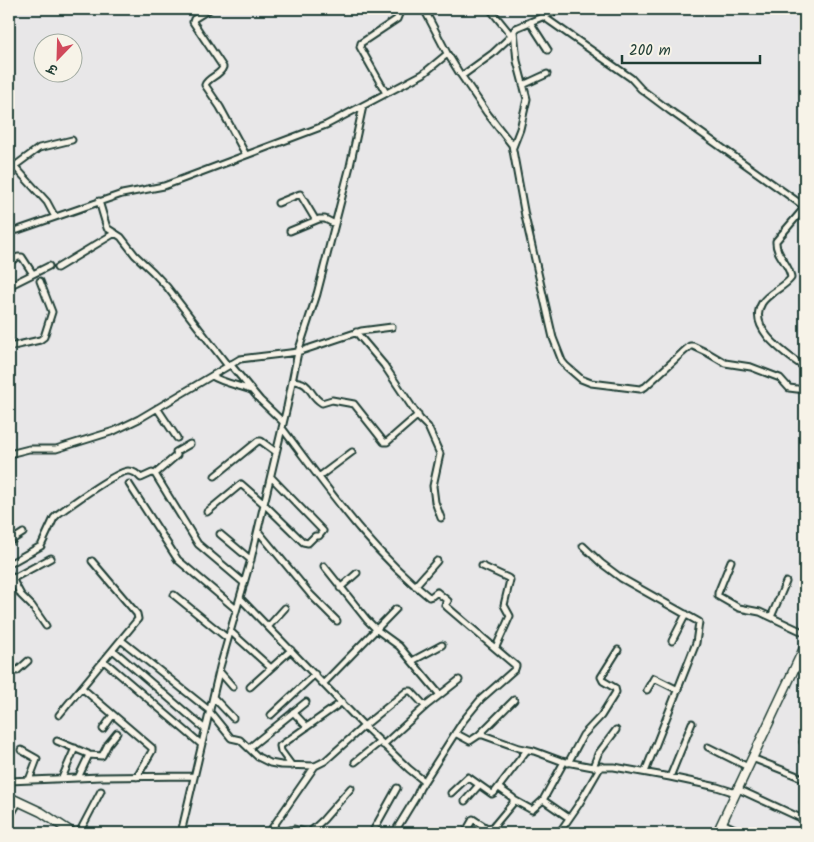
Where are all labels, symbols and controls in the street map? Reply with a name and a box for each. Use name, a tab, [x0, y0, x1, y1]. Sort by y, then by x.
north arrow	[32, 32, 82, 82]
scale bar	[622, 32, 759, 64]
text: 200 m	[629, 39, 671, 63]
text: उ	[42, 56, 62, 81]

